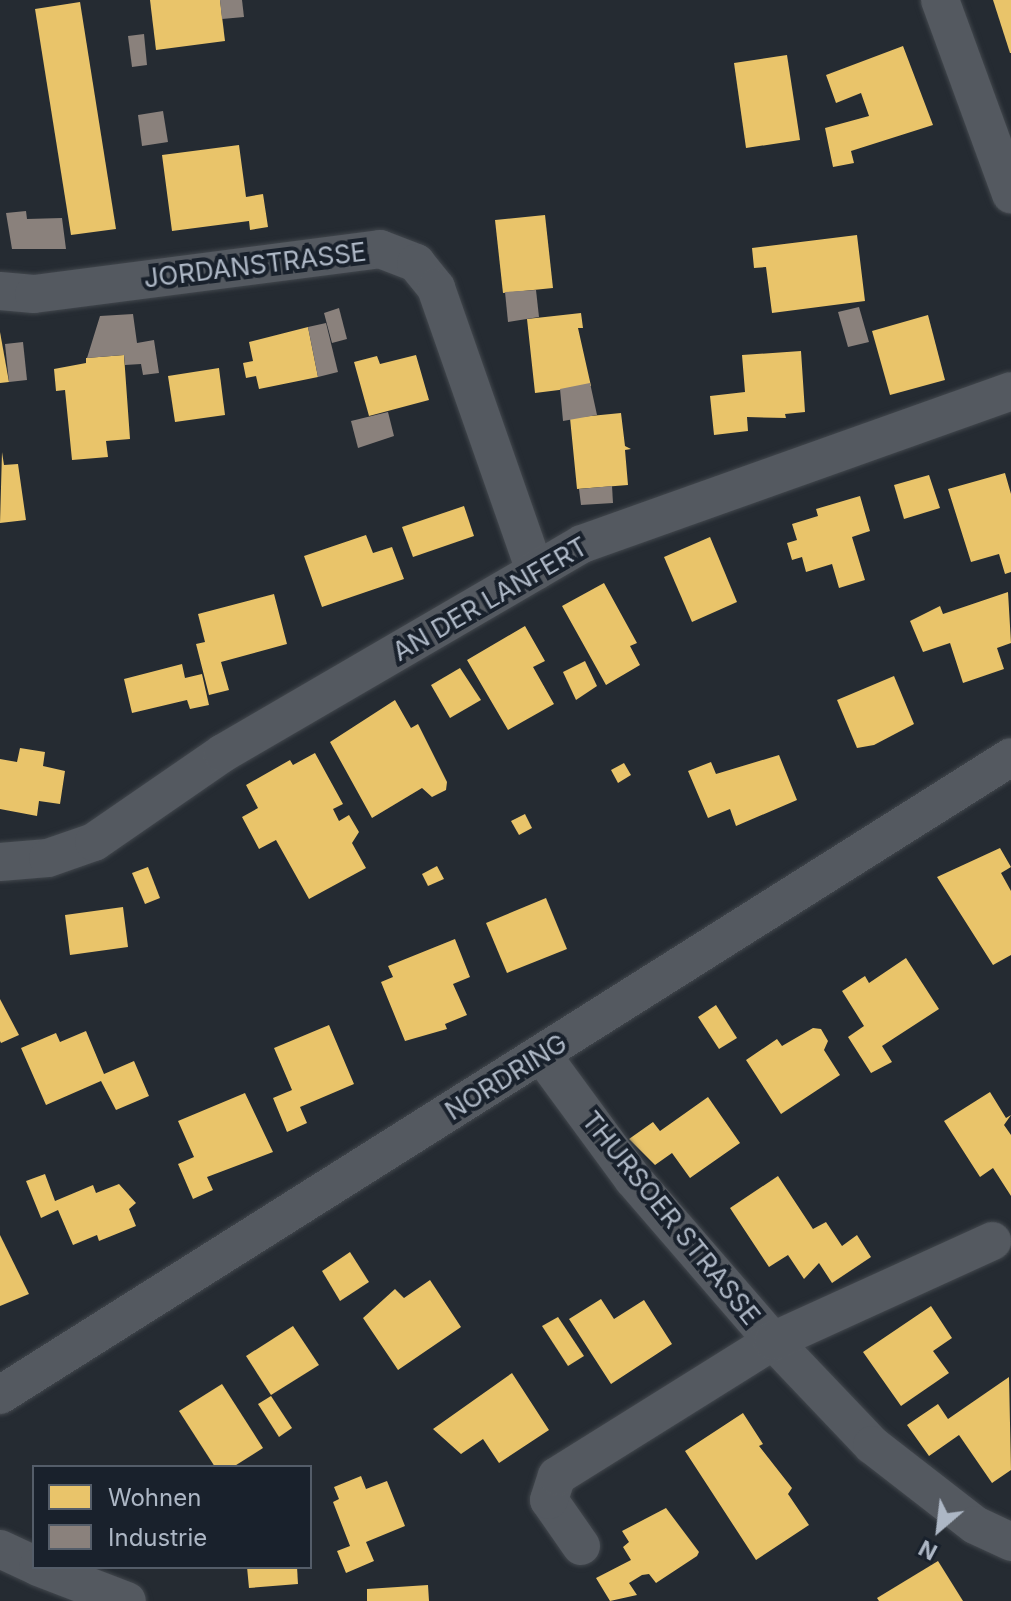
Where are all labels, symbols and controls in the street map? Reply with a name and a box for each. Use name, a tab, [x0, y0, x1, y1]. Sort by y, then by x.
street label: JORDANSTRASSE	[142, 236, 368, 294]
street label: AN DER LANFERT	[387, 530, 593, 668]
street label: NORDRING	[439, 1027, 573, 1127]
street label: THURSOER STRASSE	[575, 1105, 767, 1331]
legend	[32, 1465, 312, 1569]
text: Wohnen	[108, 1483, 201, 1512]
north arrow	[899, 1489, 979, 1569]
text: Industrie	[108, 1523, 207, 1552]
text: N	[914, 1535, 941, 1566]

